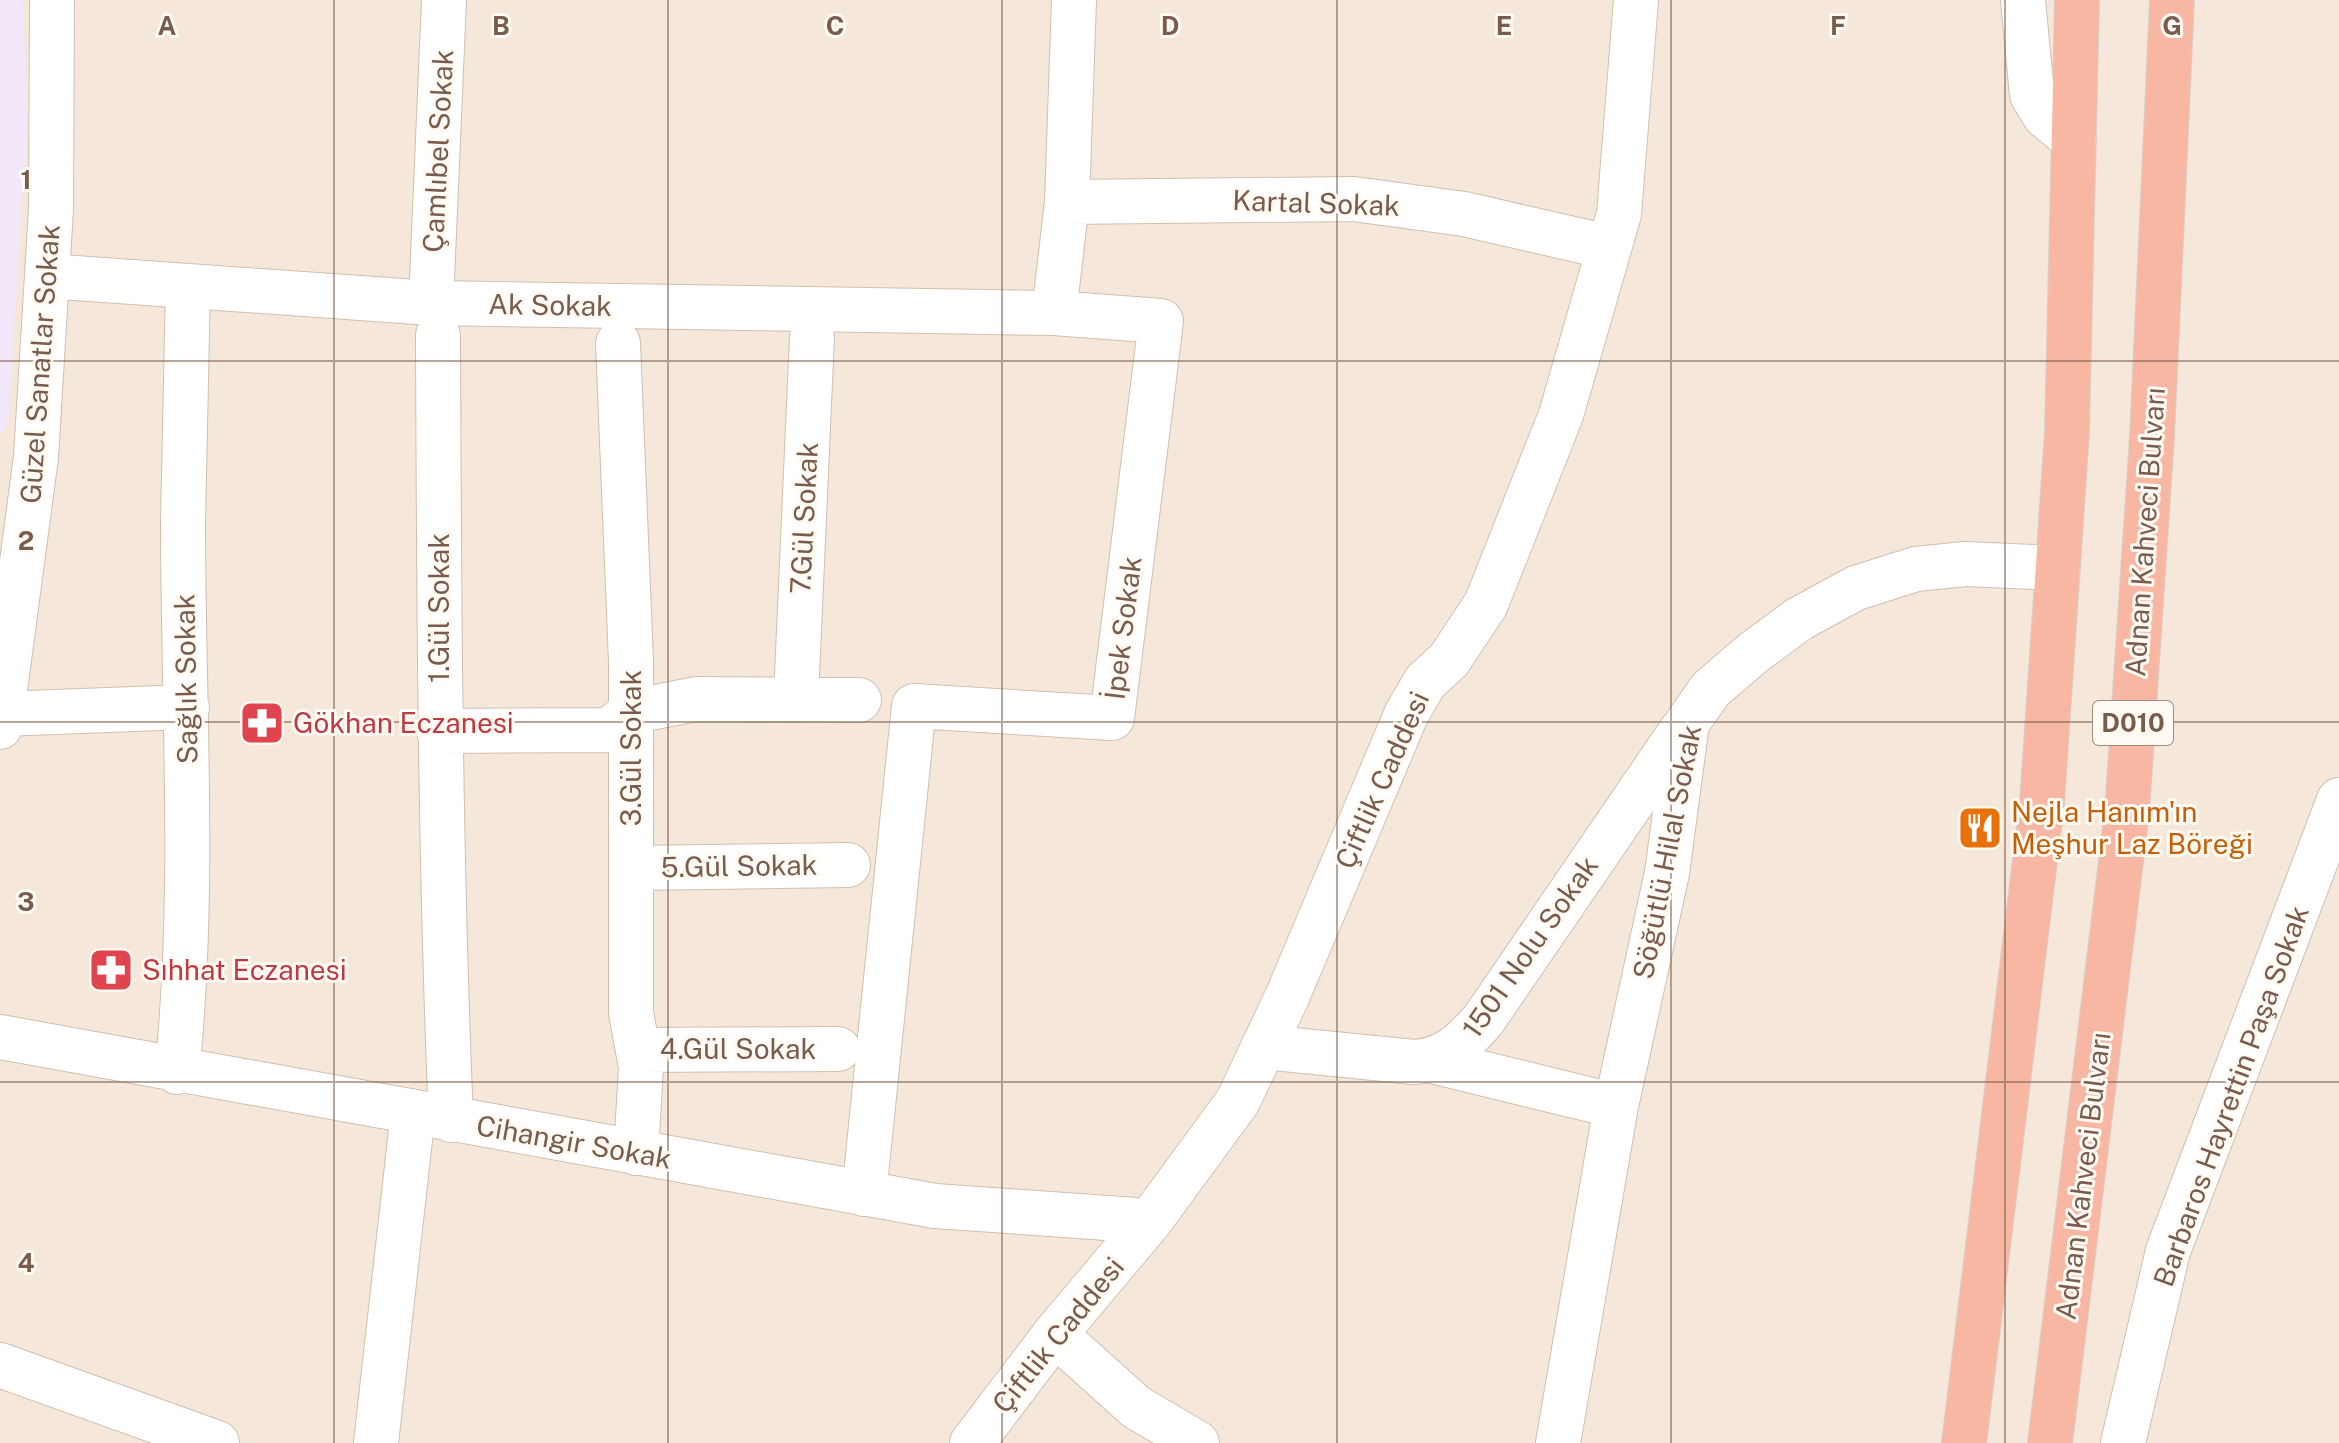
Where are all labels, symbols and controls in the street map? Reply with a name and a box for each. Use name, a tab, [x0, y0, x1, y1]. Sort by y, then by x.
text: A	[158, 10, 177, 41]
text: B	[492, 10, 510, 41]
text: C	[826, 10, 844, 41]
text: D	[1161, 10, 1179, 41]
text: E	[1496, 10, 1512, 41]
text: F	[1830, 10, 1846, 41]
text: G	[2162, 10, 2182, 41]
street label: Çamlıbel Sokak	[416, 49, 459, 253]
text: 1	[20, 164, 32, 195]
street label: Kartal Sokak	[1232, 183, 1400, 222]
street label: Güzel Sanatlar Sokak	[13, 223, 66, 505]
street label: Ak Sokak	[488, 287, 612, 322]
street label: Adnan Kahveci Bulvarı	[2118, 386, 2171, 678]
street label: 7.Gül Sokak	[783, 441, 824, 595]
text: 2	[18, 525, 34, 556]
street label: 1.Gül Sokak	[422, 533, 455, 683]
street label: İpek Sokak	[1097, 554, 1148, 701]
street label: Sağlık Sokak	[168, 593, 203, 765]
street label: 3.Gül Sokak	[614, 670, 647, 826]
street label: Çiftlik Caddesi	[1328, 686, 1435, 873]
pharmacy icon: Gökhan Eczanesi	[238, 699, 286, 747]
road number: D010	[2093, 701, 2173, 745]
place label: Gökhan Eczanesi	[293, 706, 514, 739]
street label: Söğütlü Hilal Sokak	[1626, 722, 1707, 982]
place label: Nejla Hanım'ın Meşhur Laz Böreği	[2011, 795, 2253, 860]
restaurant icon: Nejla Hanım'ın Meşhur Laz Böreği	[1956, 804, 2004, 852]
street label: 5.Gül Sokak	[660, 848, 818, 883]
street label: 1501 Nolu Sokak	[1455, 850, 1604, 1044]
text: 3	[17, 886, 35, 917]
street label: Barbaros Hayrettin Paşa Sokak	[2146, 901, 2315, 1291]
pharmacy icon: Sıhhat Eczanesi	[87, 946, 135, 994]
place label: Sıhhat Eczanesi	[142, 953, 347, 986]
street label: Adnan Kahveci Bulvarı	[2048, 1030, 2117, 1322]
street label: 4.Gül Sokak	[660, 1032, 816, 1065]
street label: Cihangir Sokak	[474, 1108, 674, 1175]
text: 4	[17, 1247, 35, 1278]
street label: Çiftlik Caddesi	[985, 1250, 1130, 1419]

